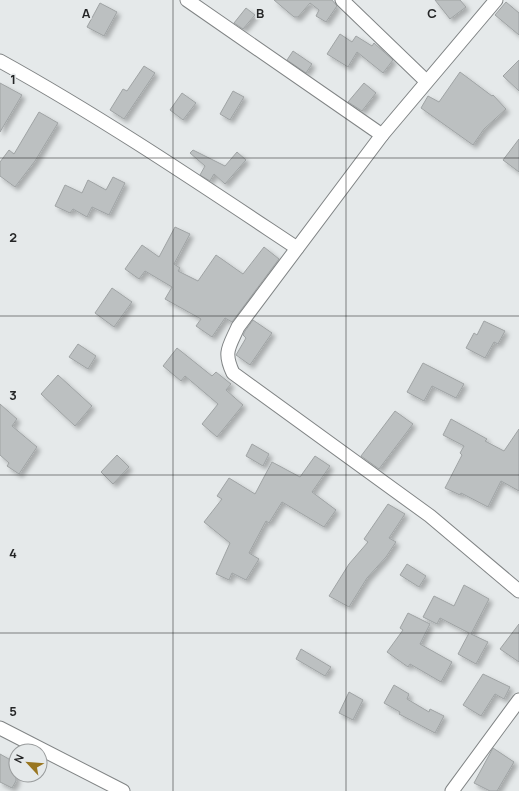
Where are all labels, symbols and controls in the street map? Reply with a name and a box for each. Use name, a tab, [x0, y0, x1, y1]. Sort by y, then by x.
text: A	[82, 4, 91, 22]
text: B	[256, 4, 264, 22]
text: C	[427, 4, 437, 22]
text: 1	[10, 70, 16, 88]
text: 2	[9, 228, 17, 246]
text: 3	[9, 386, 17, 404]
text: 4	[9, 544, 17, 562]
text: 5	[9, 702, 17, 720]
north arrow	[8, 743, 48, 783]
text: N	[10, 751, 27, 765]

